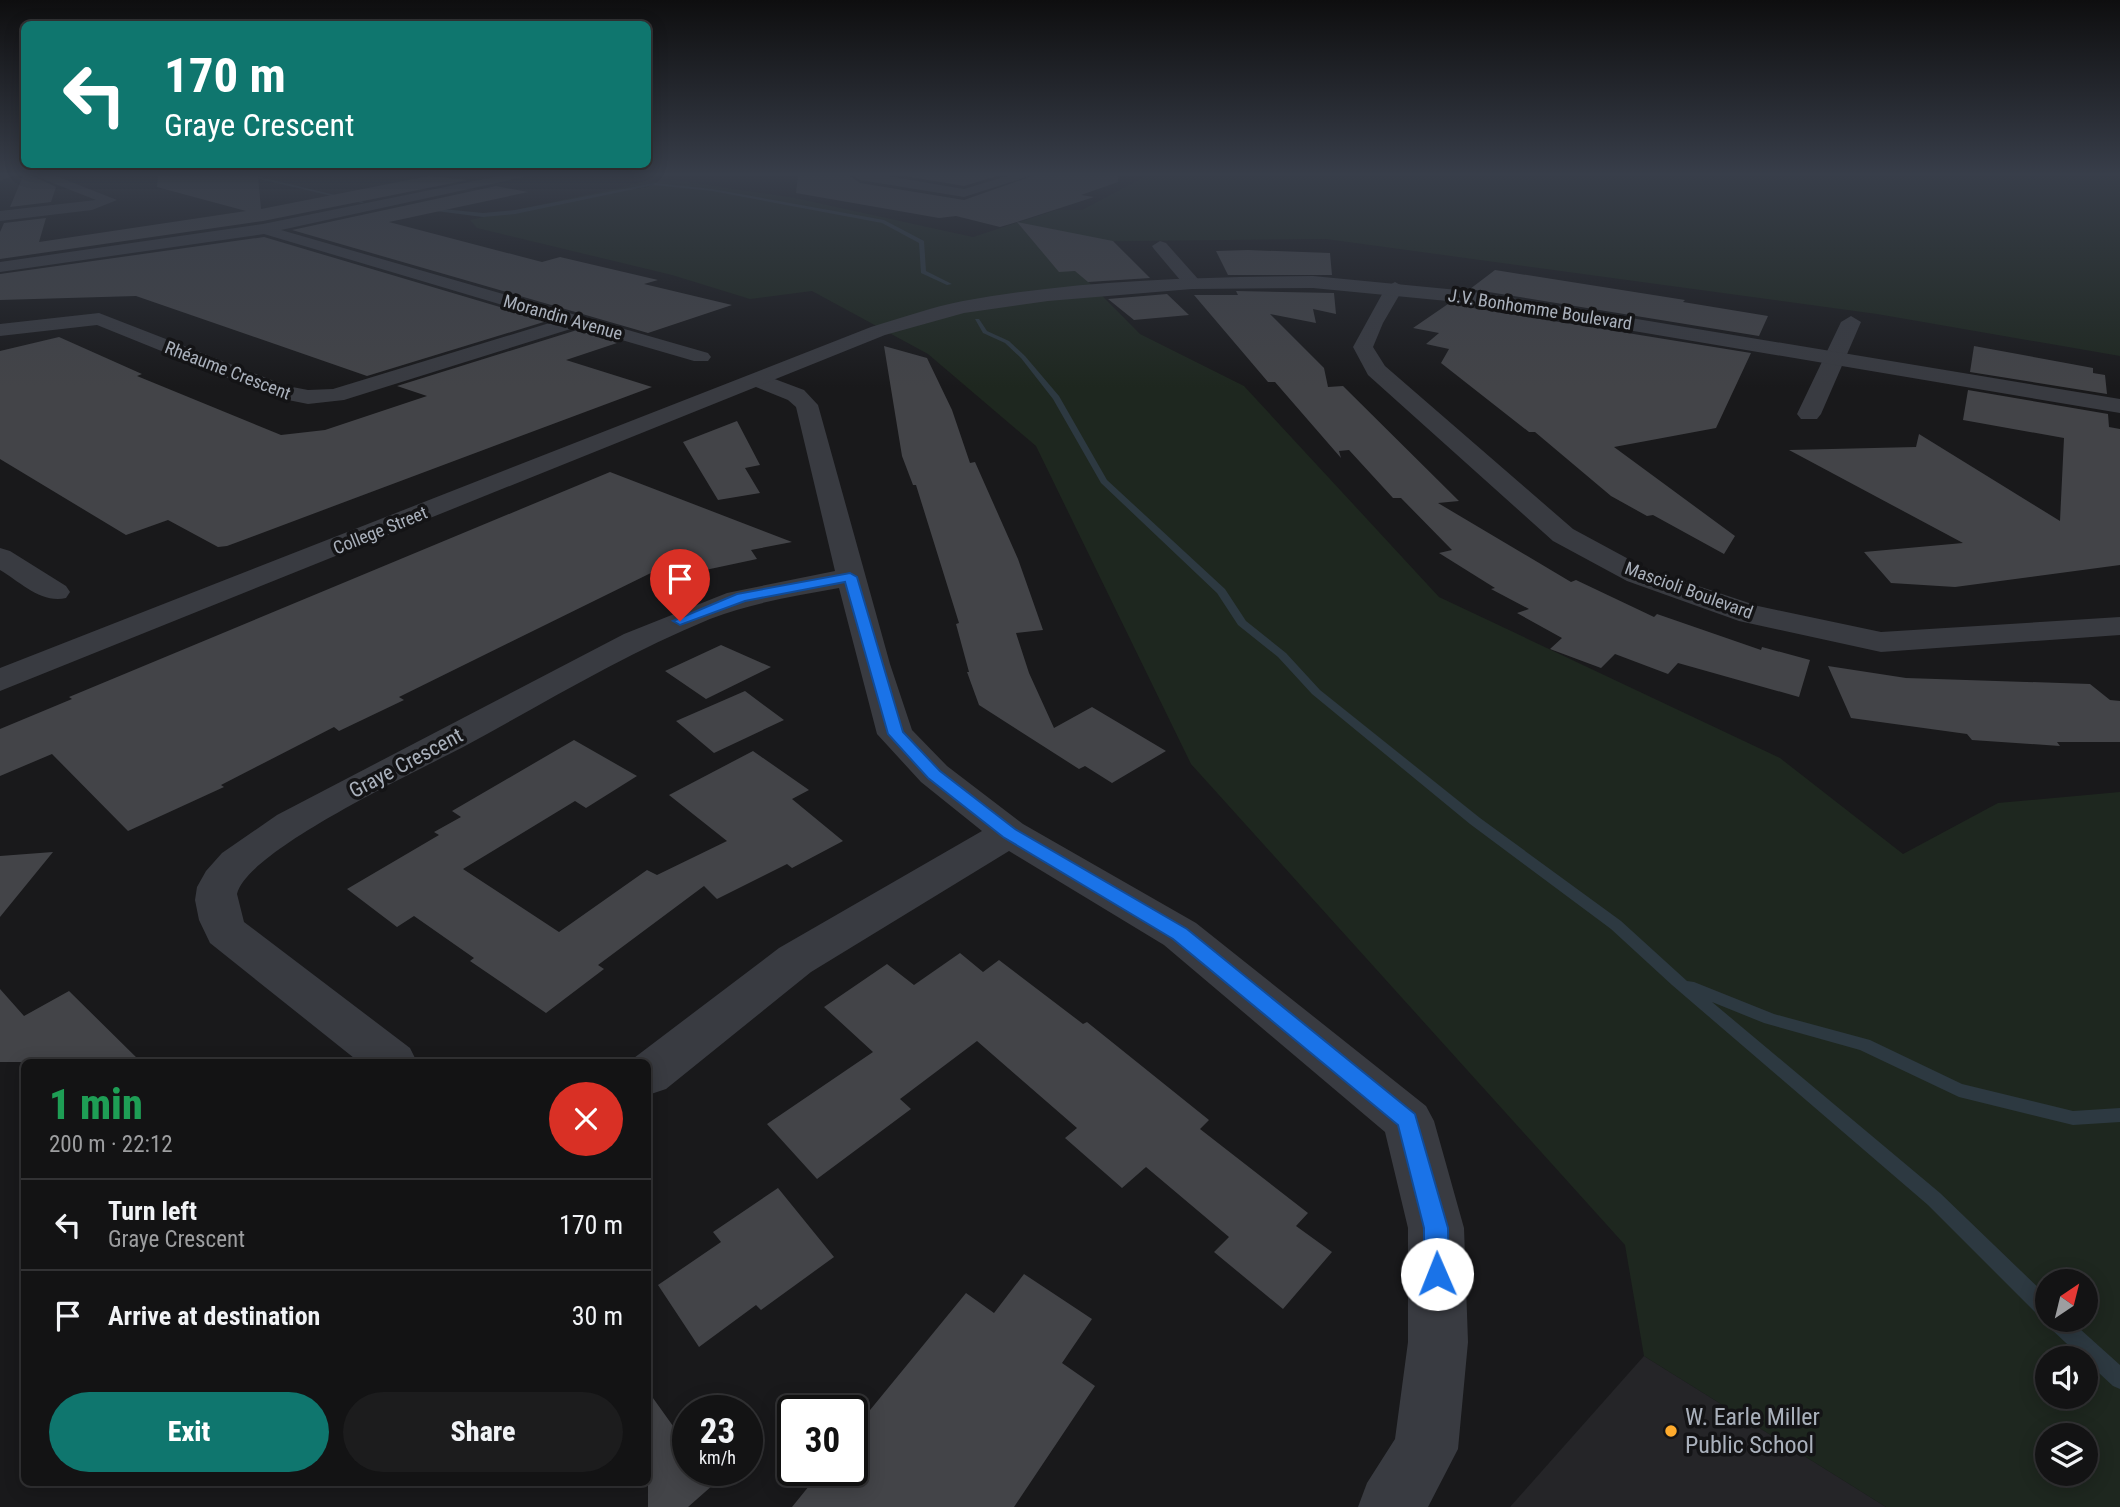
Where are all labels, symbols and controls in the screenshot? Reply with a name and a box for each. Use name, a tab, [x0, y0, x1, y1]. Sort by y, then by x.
text: 170 m	[164, 47, 286, 104]
icon: left	[49, 49, 140, 140]
text: Graye Crescent	[164, 106, 355, 144]
street label: J.V. Bonhomme Boulevard	[1447, 284, 1633, 334]
street label: Morandin Avenue	[501, 290, 625, 344]
street label: Rhéaume Crescent	[162, 336, 294, 404]
street label: College Street	[330, 502, 430, 558]
pin	[650, 549, 710, 621]
street label: Mascioli Boulevard	[1622, 557, 1756, 623]
icon: arrive	[661, 560, 699, 598]
street label: Graye Crescent	[345, 723, 467, 803]
text: 1 min	[49, 1080, 143, 1129]
button: close	[549, 1082, 623, 1156]
text: 200 m · 22:12	[49, 1131, 173, 1158]
text: Turn left	[108, 1196, 197, 1226]
icon: left	[49, 1206, 87, 1244]
text: 170 m	[559, 1210, 623, 1240]
text: Graye Crescent	[108, 1226, 245, 1253]
position arrow	[1400, 1237, 1474, 1311]
north arrow	[2035, 1269, 2098, 1332]
map controls	[2035, 1269, 2098, 1486]
icon: arrive	[49, 1297, 87, 1335]
text: Arrive at destination	[108, 1301, 320, 1331]
text: 30 m	[572, 1301, 623, 1331]
button: sound	[2035, 1346, 2098, 1409]
button: Exit	[49, 1392, 329, 1472]
button: Share	[343, 1392, 623, 1472]
speed limit sign: 30	[777, 1395, 868, 1486]
place label: W. Earle Miller Public School	[1685, 1403, 1820, 1459]
text: 23	[700, 1411, 735, 1452]
marker: W. Earle Miller Public School	[1663, 1423, 1679, 1439]
button: layers	[2035, 1423, 2098, 1486]
text: km/h	[699, 1447, 736, 1468]

